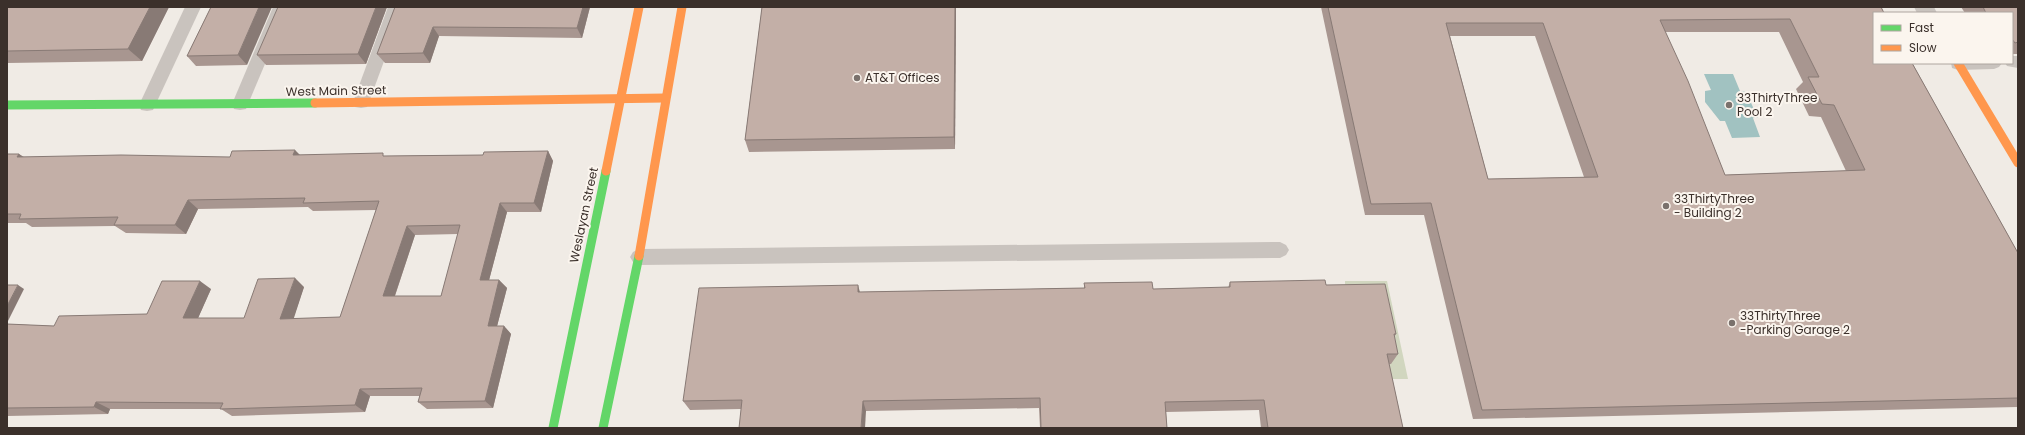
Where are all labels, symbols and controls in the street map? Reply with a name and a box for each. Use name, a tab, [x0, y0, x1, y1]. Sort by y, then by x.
legend	[1873, 12, 2013, 64]
text: Fast	[1909, 19, 1934, 36]
text: Slow	[1909, 39, 1937, 56]
place label: AT&T Offices	[865, 69, 939, 86]
marker: AT&T Offices	[852, 73, 862, 83]
street label: West Main Street	[286, 81, 386, 100]
place label: 33ThirtyThree Pool 2	[1737, 89, 1817, 120]
marker: 33ThirtyThree Pool 2	[1724, 100, 1734, 110]
street label: Weslayan Street	[565, 166, 602, 264]
place label: 33ThirtyThree - Building 2	[1674, 190, 1754, 221]
marker: 33ThirtyThree - Building 2	[1661, 201, 1671, 211]
place label: 33ThirtyThree -Parking Garage 2	[1740, 307, 1850, 338]
marker: 33ThirtyThree -Parking Garage 2	[1727, 318, 1737, 328]

